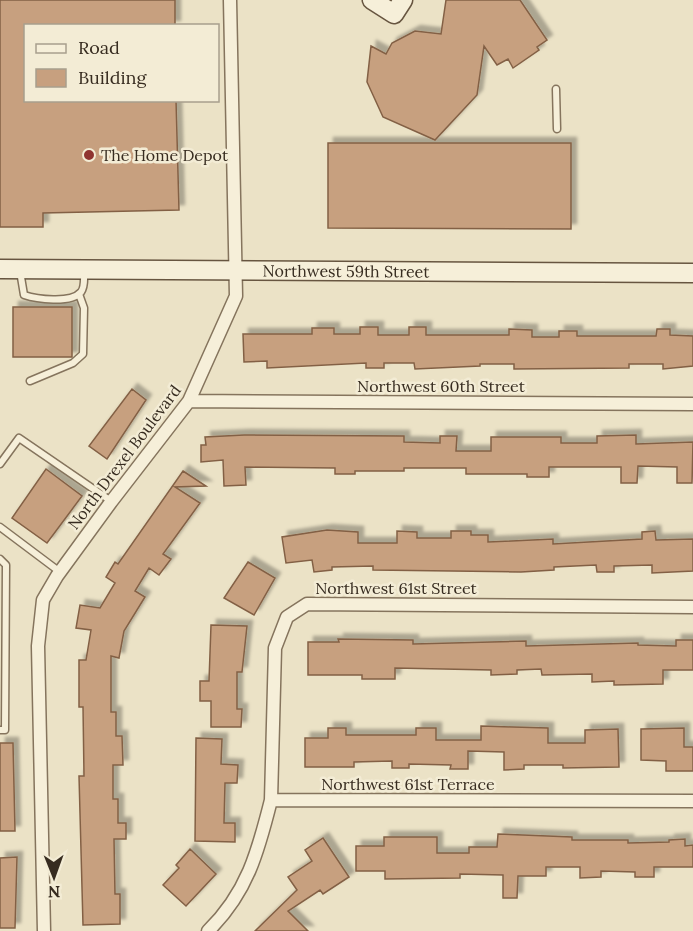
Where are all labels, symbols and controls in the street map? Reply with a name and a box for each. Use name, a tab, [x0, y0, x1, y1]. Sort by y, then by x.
legend	[24, 24, 219, 102]
text: Road	[78, 36, 120, 59]
text: Building	[78, 66, 148, 89]
place label: The Home Depot	[101, 145, 229, 165]
marker: The Home Depot	[82, 148, 96, 162]
street label: Northwest 59th Street	[263, 261, 430, 281]
street label: Northwest 60th Street	[357, 376, 526, 396]
street label: North Drexel Boulevard	[63, 380, 185, 533]
street label: Northwest 61st Street	[315, 578, 478, 598]
street label: Northwest 61st Terrace	[321, 774, 495, 794]
north arrow	[24, 847, 84, 907]
text: N	[48, 882, 61, 902]

